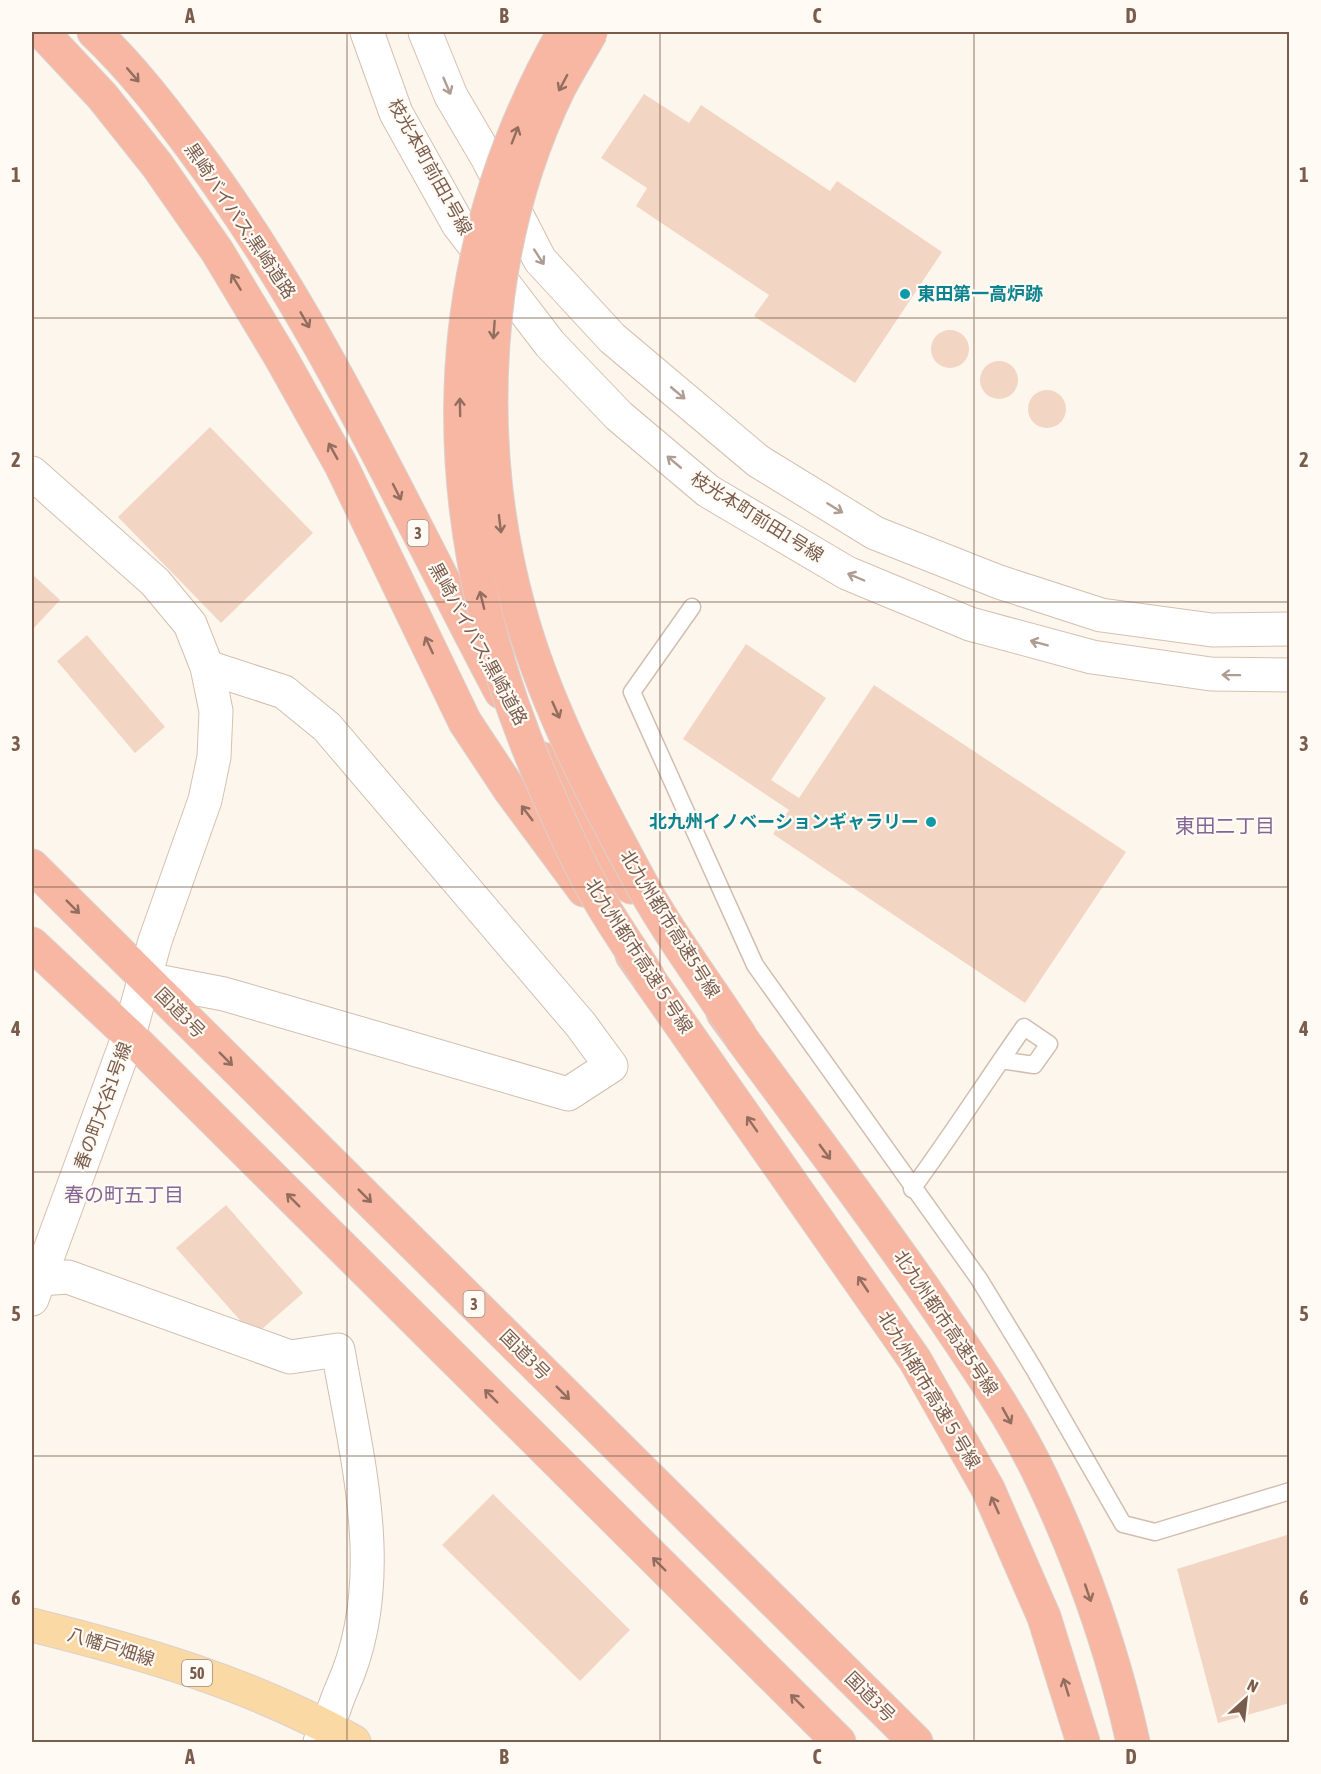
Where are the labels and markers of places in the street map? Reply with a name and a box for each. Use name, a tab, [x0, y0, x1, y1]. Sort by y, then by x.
place label: 東田第一高炉跡	[917, 283, 1043, 304]
marker: 東田第一高炉跡	[898, 287, 912, 301]
place label: 北九州イノベーションギャラリー	[649, 811, 919, 832]
marker: 北九州イノベーションギャラリー	[924, 815, 938, 829]

